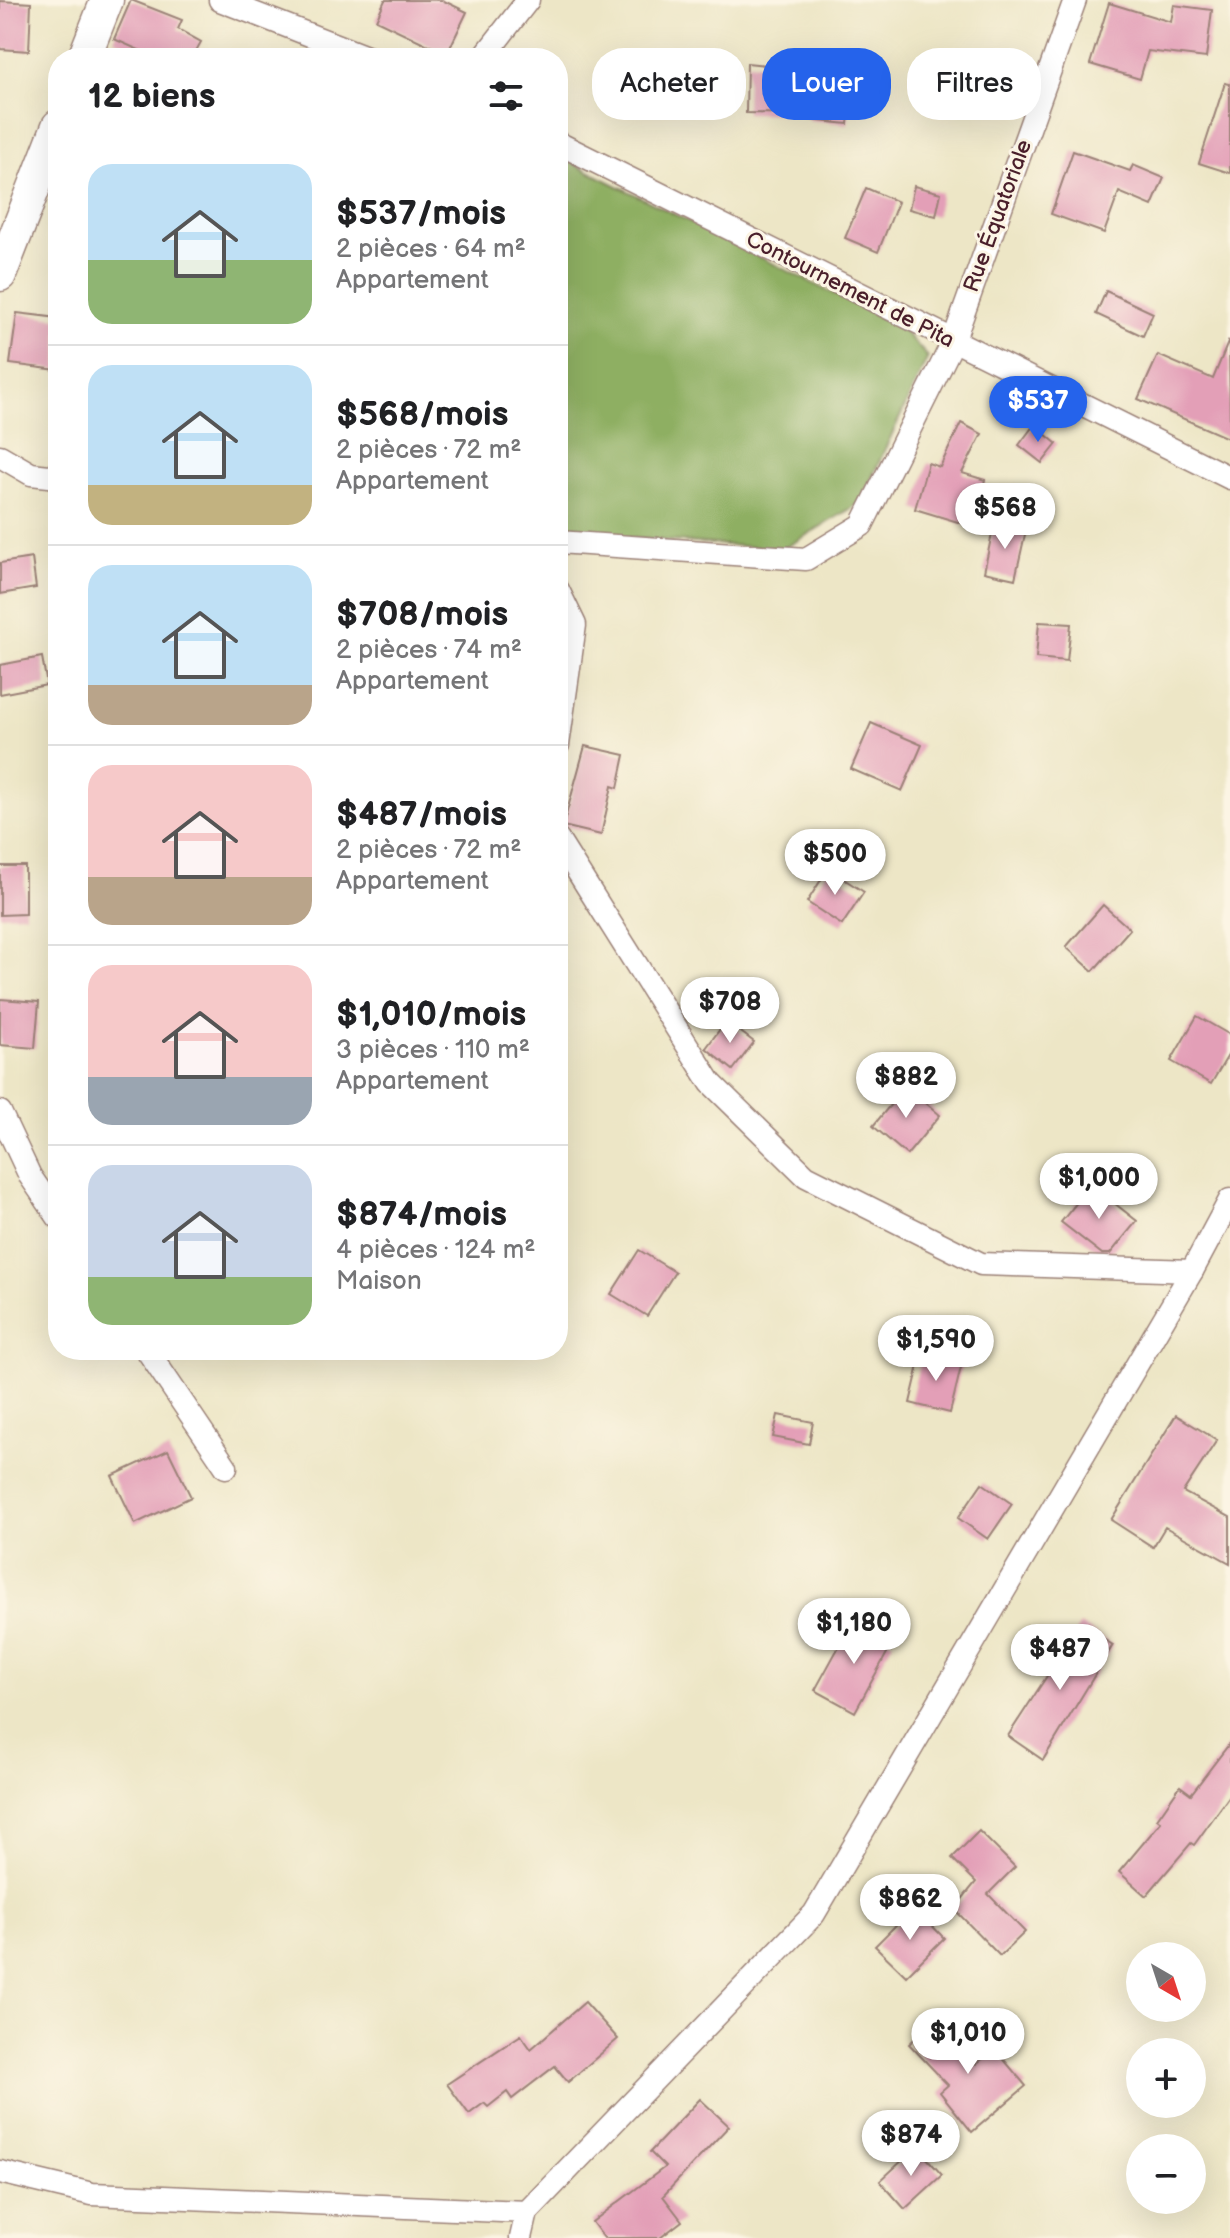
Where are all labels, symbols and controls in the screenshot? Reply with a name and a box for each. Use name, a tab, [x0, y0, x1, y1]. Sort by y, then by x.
chip: Acheter	[592, 48, 746, 120]
chip: Louer	[762, 48, 891, 120]
chip: Filtres	[907, 48, 1041, 120]
icon: filters	[484, 74, 528, 118]
text: 12 biens	[88, 76, 215, 117]
street label: Rue Équatoriale	[957, 136, 1038, 296]
text: $537/mois	[336, 193, 506, 234]
icon: home	[152, 196, 248, 292]
street label: Contournement de Pita	[741, 226, 959, 354]
text: 2 pièces · 64 m²	[336, 234, 526, 265]
text: Appartement	[336, 265, 489, 296]
pin: $537	[991, 376, 1085, 444]
text: $537	[1007, 386, 1069, 417]
text: $568/mois	[336, 394, 508, 435]
icon: home	[152, 397, 248, 493]
text: 2 pièces · 72 m²	[336, 435, 521, 466]
text: Appartement	[336, 466, 489, 497]
pin: $568	[958, 483, 1052, 551]
text: $568	[973, 493, 1037, 524]
text: $708/mois	[336, 594, 508, 635]
icon: home	[152, 597, 248, 693]
text: 2 pièces · 74 m²	[336, 635, 522, 666]
text: Appartement	[336, 666, 489, 697]
text: $487/mois	[336, 794, 507, 835]
icon: home	[152, 797, 248, 893]
pin: $500	[788, 829, 882, 897]
text: 2 pièces · 72 m²	[336, 835, 521, 866]
text: $500	[803, 839, 867, 870]
text: Appartement	[336, 866, 489, 897]
pin: $708	[683, 977, 777, 1045]
text: $708	[698, 987, 762, 1018]
text: $1,010/mois	[336, 994, 526, 1035]
icon: home	[152, 997, 248, 1093]
text: 3 pièces · 110 m²	[336, 1035, 530, 1066]
pin: $882	[859, 1052, 953, 1120]
text: $882	[874, 1062, 938, 1093]
text: Appartement	[336, 1066, 489, 1097]
pin: $1,000	[1034, 1153, 1164, 1221]
text: $1,000	[1058, 1163, 1140, 1194]
text: $874/mois	[336, 1194, 507, 1235]
icon: home	[152, 1197, 248, 1293]
text: 4 pièces · 124 m²	[336, 1235, 535, 1266]
text: Maison	[336, 1266, 422, 1297]
pin: $1,590	[871, 1315, 1001, 1383]
text: $1,590	[896, 1325, 976, 1356]
pin: $1,180	[789, 1598, 919, 1666]
text: $1,180	[816, 1608, 892, 1639]
pin: $487	[1013, 1624, 1107, 1692]
text: $487	[1029, 1634, 1091, 1665]
pin: $862	[863, 1874, 957, 1942]
text: $862	[878, 1884, 942, 1915]
north arrow	[1126, 1942, 1206, 2022]
map controls	[1126, 1942, 1206, 2214]
pin: $1,010	[903, 2008, 1033, 2076]
text: $1,010	[929, 2018, 1007, 2049]
button: +	[1126, 2038, 1206, 2118]
pin: $874	[864, 2110, 958, 2178]
text: $874	[880, 2120, 942, 2151]
button: −	[1126, 2134, 1206, 2214]

